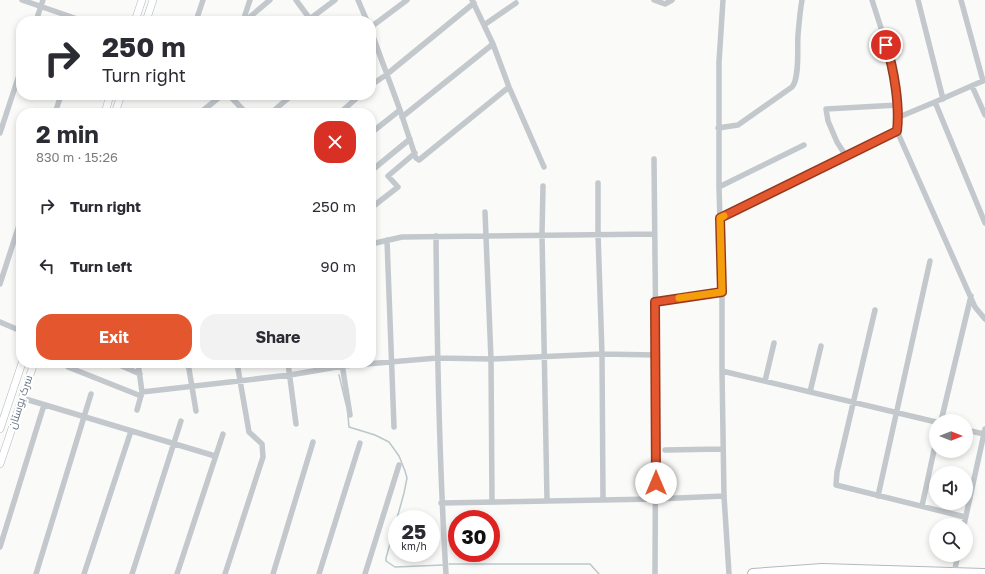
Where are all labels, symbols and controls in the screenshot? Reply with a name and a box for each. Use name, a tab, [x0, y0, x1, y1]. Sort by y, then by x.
pin	[869, 28, 903, 62]
text: 250 m	[102, 30, 186, 63]
icon: right	[36, 32, 88, 84]
icon: arrive	[875, 34, 897, 56]
text: Turn right	[102, 64, 186, 86]
text: 2 min	[36, 119, 99, 148]
button: close	[314, 121, 356, 163]
text: 830 m · 15:26	[36, 149, 118, 165]
icon: right	[36, 195, 58, 217]
text: Turn right	[70, 197, 141, 215]
text: 250 m	[312, 197, 356, 215]
icon: left	[36, 255, 58, 277]
text: Turn left	[70, 257, 132, 275]
text: 90 m	[321, 257, 356, 275]
button: Exit	[36, 314, 192, 360]
button: Share	[200, 314, 356, 360]
street label: سرک بوستان	[5, 373, 35, 431]
north arrow	[929, 414, 973, 458]
map controls	[929, 414, 973, 562]
position arrow	[635, 462, 677, 504]
button: sound	[929, 466, 973, 510]
speed limit sign: 30	[448, 510, 500, 562]
button: search	[929, 518, 973, 562]
text: 25	[402, 519, 426, 543]
text: km/h	[401, 540, 427, 552]

